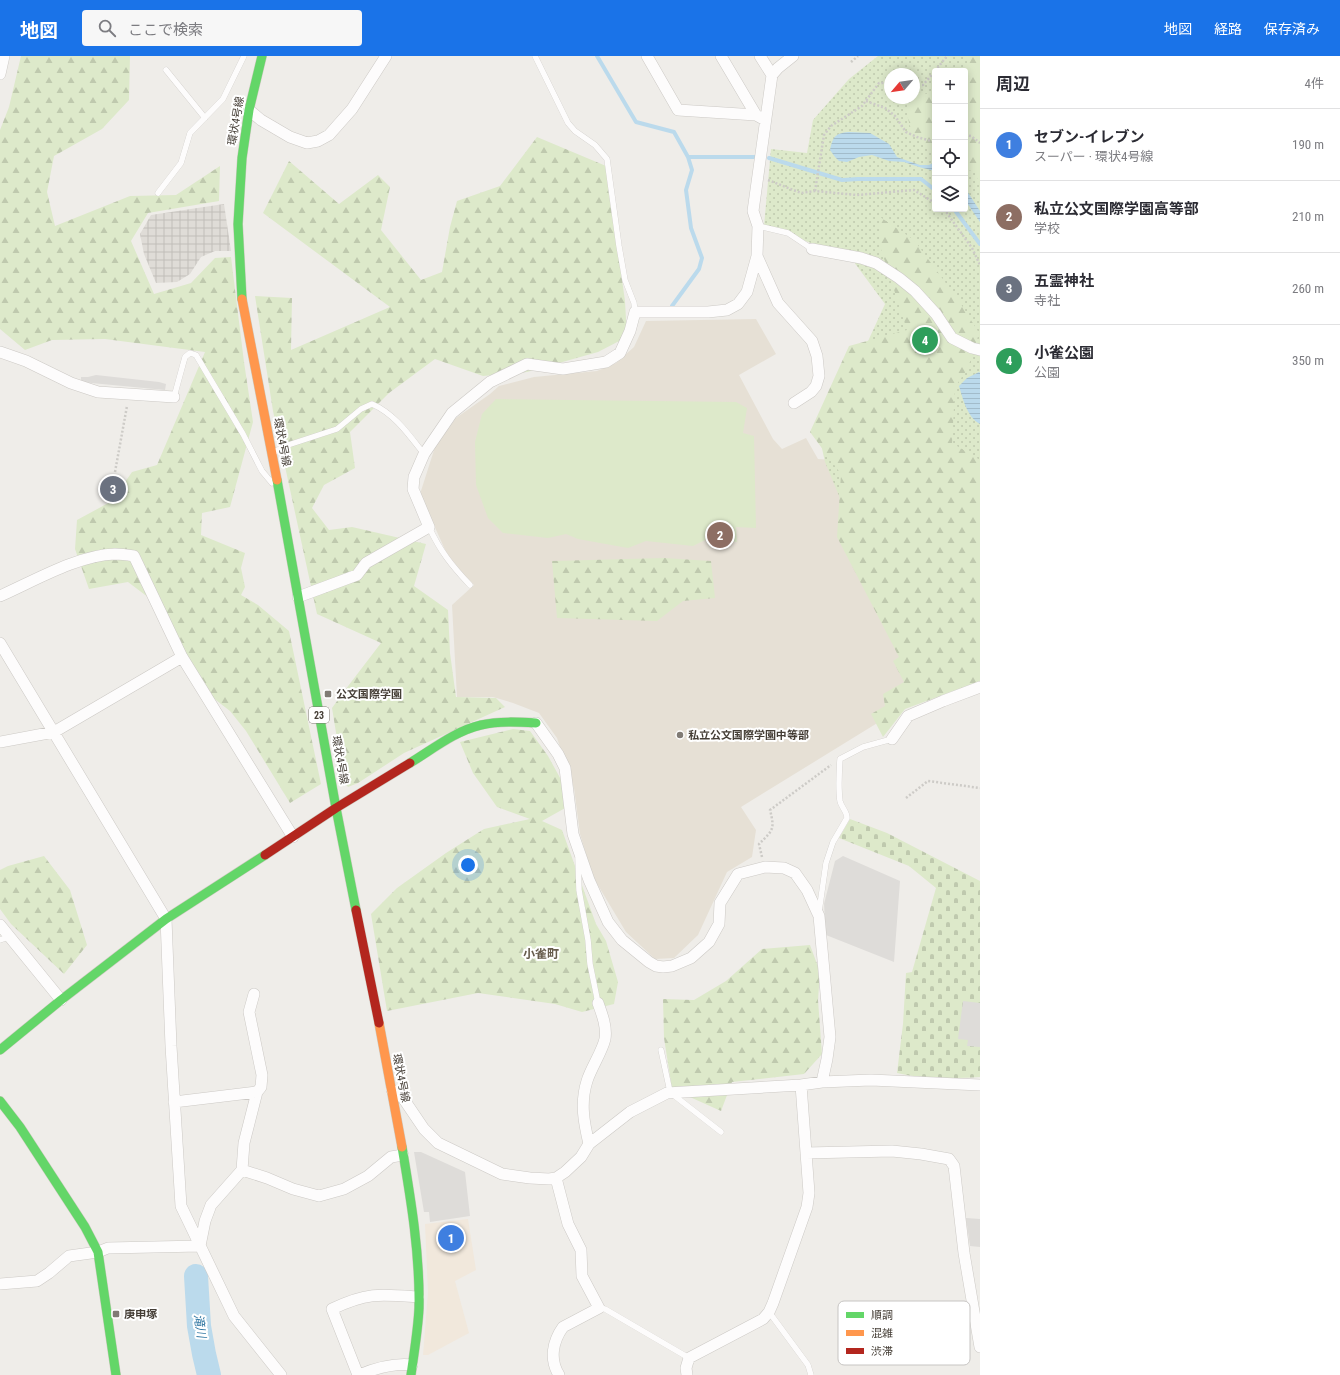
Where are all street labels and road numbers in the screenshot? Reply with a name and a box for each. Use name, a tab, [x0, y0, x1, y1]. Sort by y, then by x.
street label: 環状4号線	[225, 96, 247, 146]
street label: 環状4号線	[271, 416, 293, 468]
road number: 23	[309, 707, 329, 723]
street label: 環状4号線	[329, 735, 351, 785]
street label: 環状4号線	[390, 1052, 412, 1104]

